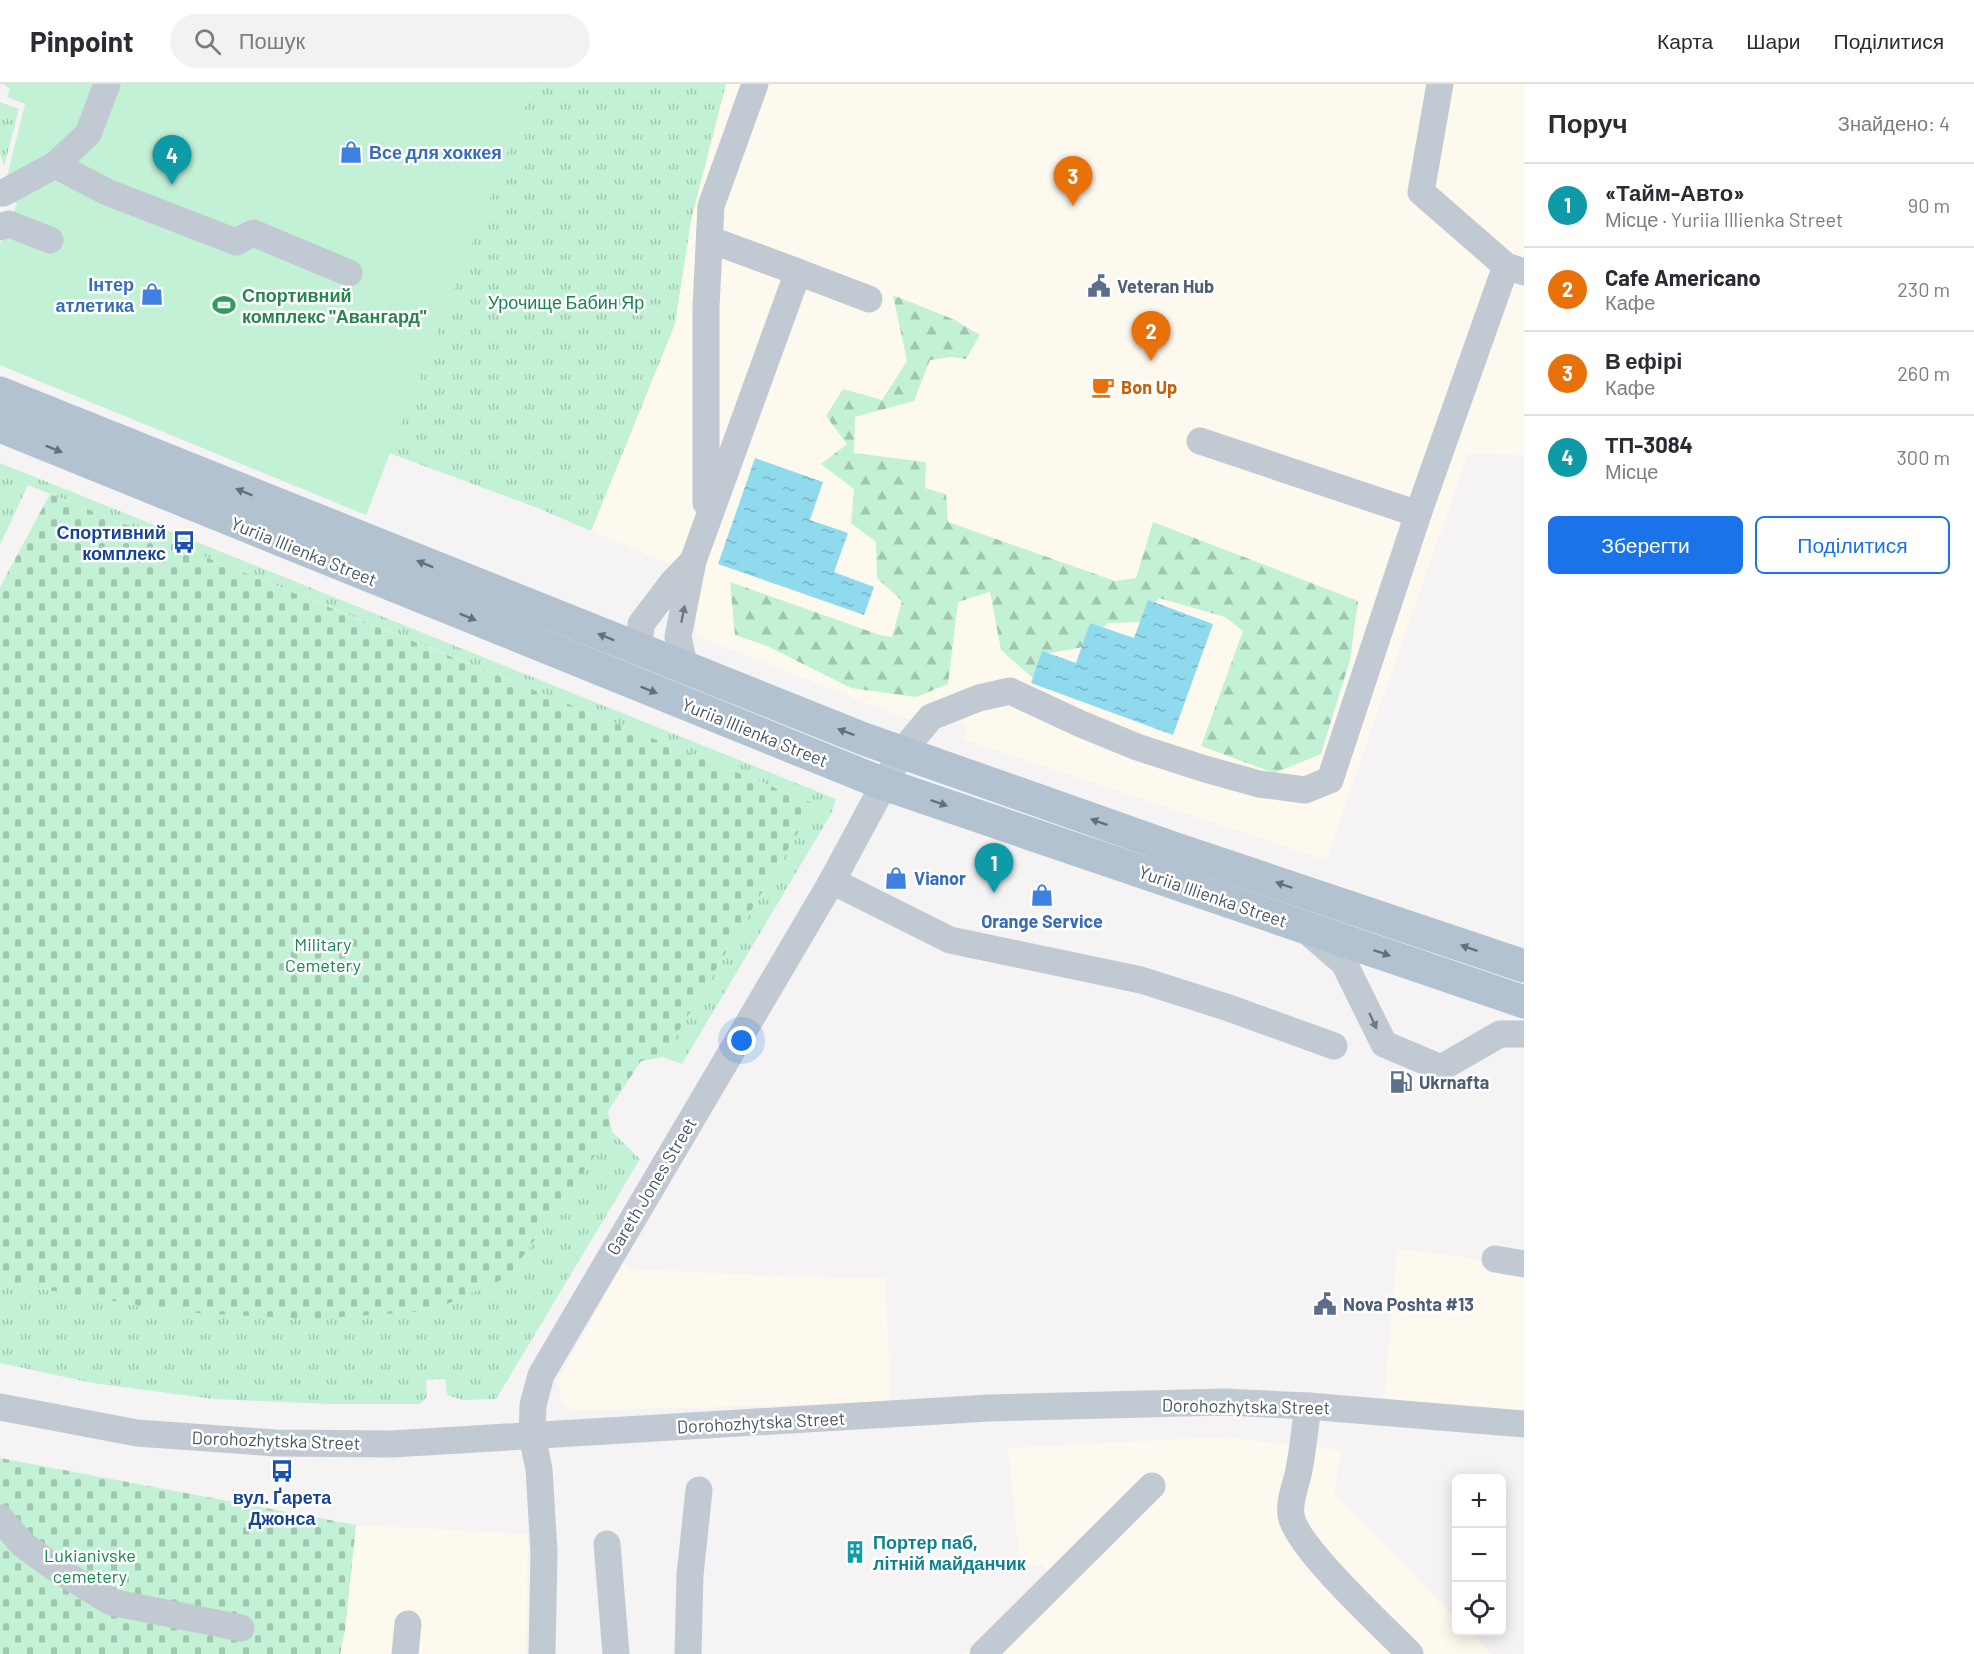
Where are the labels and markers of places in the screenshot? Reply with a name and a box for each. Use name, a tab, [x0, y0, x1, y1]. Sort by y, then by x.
pin: 4	[152, 135, 192, 185]
shop icon: Все для хоккея	[338, 139, 364, 165]
place label: Все для хоккея	[369, 141, 502, 163]
pin: 3	[1054, 156, 1092, 206]
place label: Інтер атлетика	[56, 273, 135, 316]
public building icon: Veteran Hub	[1086, 273, 1112, 299]
place label: Veteran Hub	[1117, 275, 1214, 297]
shop icon: Інтер атлетика	[139, 281, 165, 307]
place label: Спортивний комплекс "Авангард"	[242, 284, 427, 327]
sports icon: Спортивний комплекс "Авангард"	[211, 292, 237, 318]
pin: 2	[1132, 312, 1170, 361]
cafe icon: Bon Up	[1090, 374, 1116, 400]
place label: Bon Up	[1121, 376, 1177, 398]
place label: Спортивний комплекс	[56, 521, 166, 564]
bus stop icon: Спортивний комплекс	[171, 529, 197, 555]
pin: 1	[974, 844, 1014, 893]
shop icon: Vianor	[883, 865, 909, 891]
place label: Vianor	[914, 867, 966, 889]
shop icon: Orange Service	[1029, 882, 1055, 908]
place label: Orange Service	[981, 910, 1103, 932]
fuel station icon: Ukrnafta	[1388, 1069, 1414, 1095]
place label: Ukrnafta	[1419, 1071, 1489, 1093]
public building icon: Nova Poshta #13	[1312, 1291, 1338, 1317]
place label: Nova Poshta #13	[1343, 1293, 1474, 1315]
bus stop icon: вул. Ґарета Джонса	[269, 1458, 295, 1484]
place label: вул. Ґарета Джонса	[233, 1486, 332, 1529]
place label: Портер паб, літній майданчик	[873, 1531, 1027, 1574]
building icon: Портер паб, літній майданчик	[842, 1539, 868, 1565]

